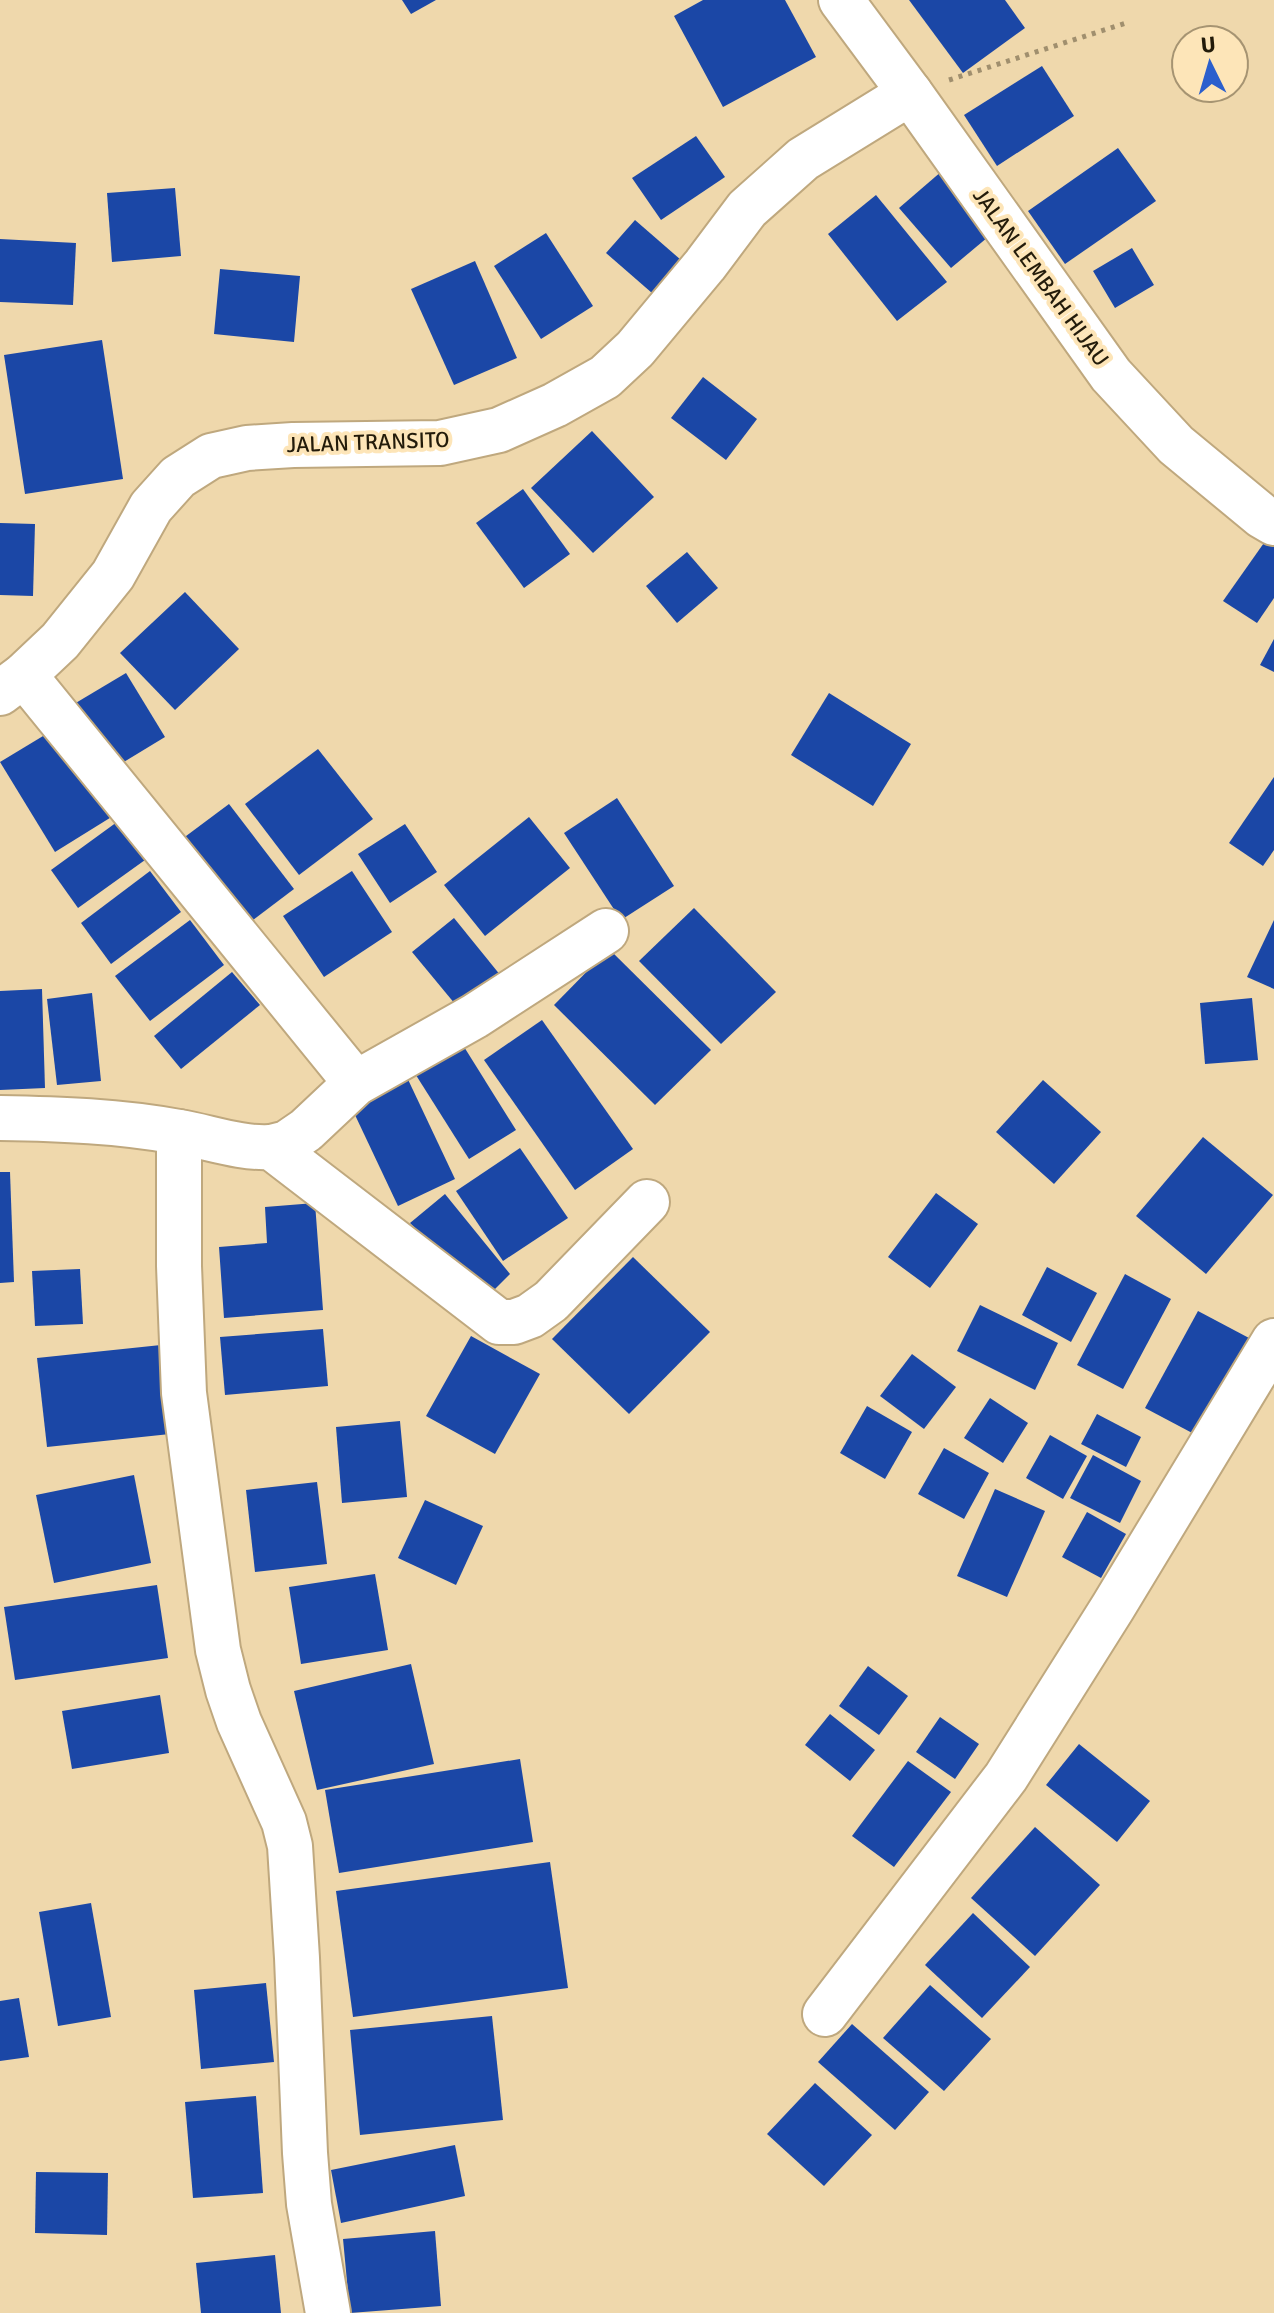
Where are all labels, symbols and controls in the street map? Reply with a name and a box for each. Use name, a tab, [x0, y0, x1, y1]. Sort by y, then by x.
north arrow	[1170, 24, 1250, 104]
text: U	[1200, 30, 1217, 59]
street label: JALAN LEMBAH HIJAU	[967, 183, 1115, 371]
street label: JALAN TRANSITO	[286, 426, 450, 458]

